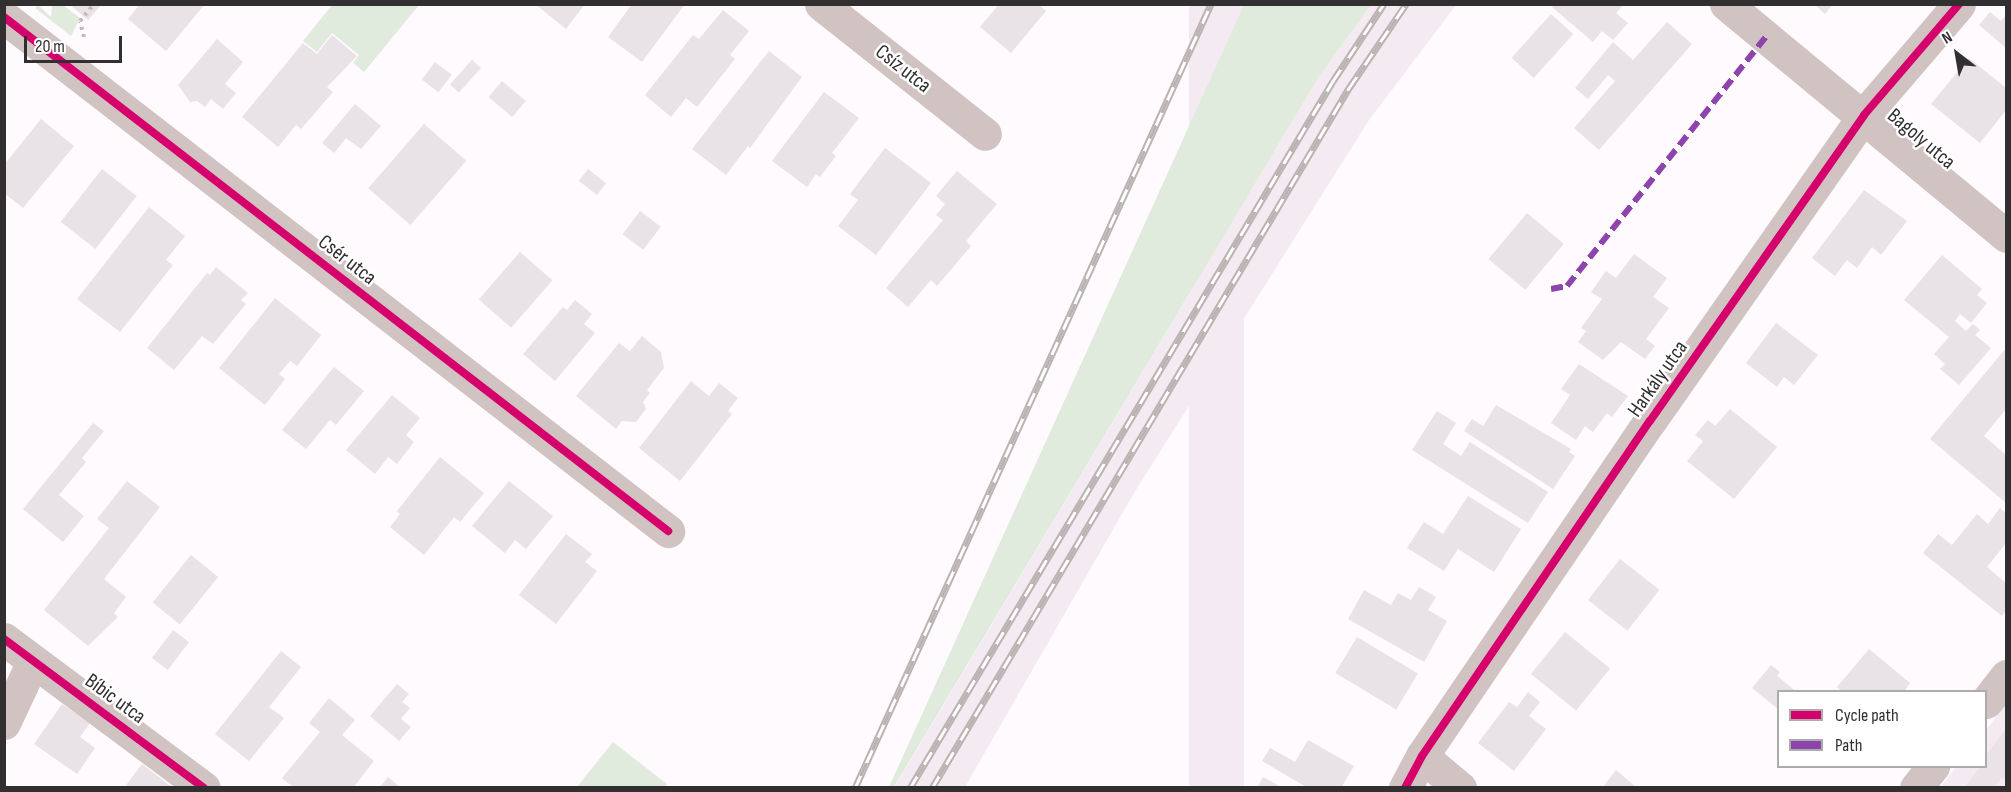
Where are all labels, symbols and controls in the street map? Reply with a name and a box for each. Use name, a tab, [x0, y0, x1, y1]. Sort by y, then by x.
scale bar	[27, 24, 124, 62]
north arrow	[1927, 24, 1987, 84]
text: N	[1939, 28, 1956, 48]
text: 20 m	[35, 36, 65, 57]
street label: Csíz utca	[870, 40, 936, 98]
street label: Bagoly utca	[1882, 103, 1960, 175]
street label: Csér utca	[313, 230, 381, 290]
street label: Harkály utca	[1623, 336, 1693, 422]
street label: Bíbic utca	[80, 669, 150, 729]
legend	[1777, 690, 1987, 768]
text: Cycle path	[1835, 705, 1899, 726]
text: Path	[1835, 735, 1863, 756]

